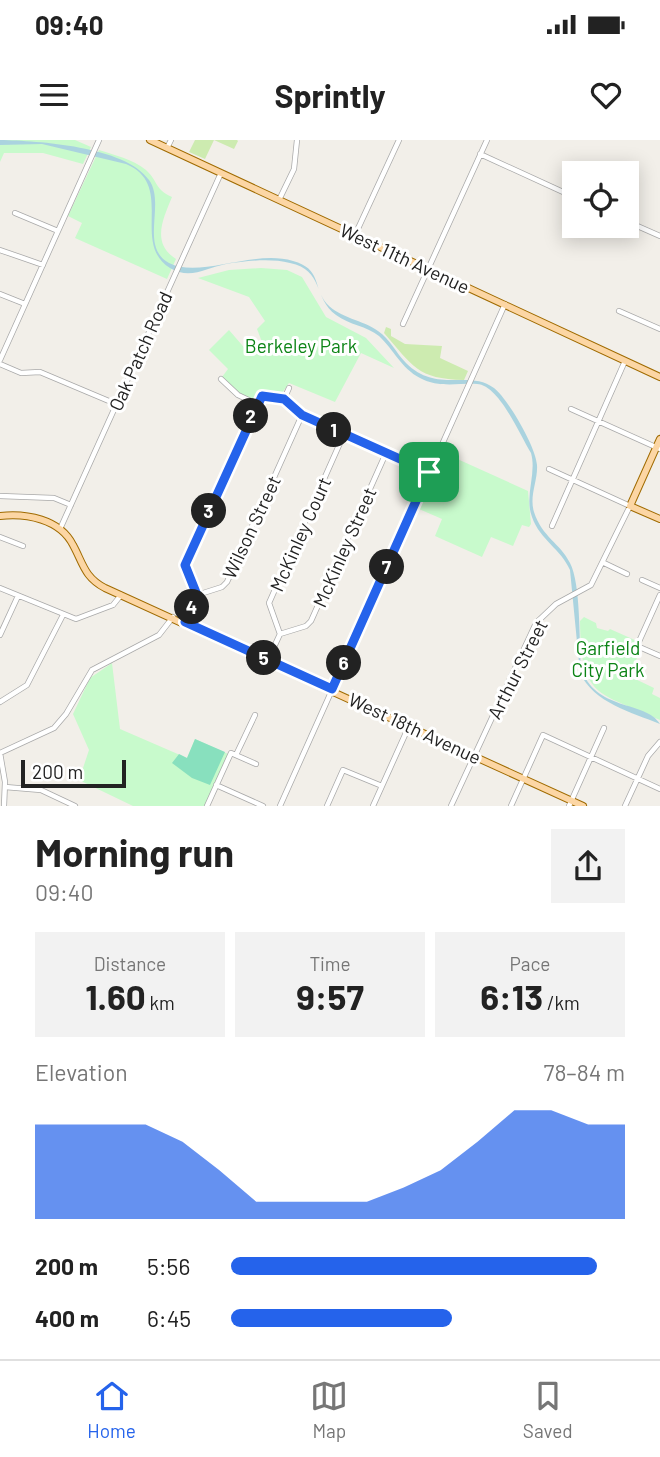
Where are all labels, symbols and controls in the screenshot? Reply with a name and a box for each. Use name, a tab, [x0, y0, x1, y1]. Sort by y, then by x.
text: 09:40	[35, 9, 104, 40]
icon: menu	[35, 76, 73, 114]
text: Sprintly	[274, 76, 386, 114]
icon: heart	[587, 76, 625, 114]
map controls	[562, 161, 639, 238]
button: locate	[562, 161, 639, 238]
street label: West 11th Avenue	[337, 218, 473, 298]
street label: Oak Patch Road	[103, 288, 177, 414]
park label: Berkeley Park	[245, 334, 357, 357]
pin: 2	[233, 398, 268, 434]
text: 2	[245, 404, 256, 427]
pin: 1	[316, 412, 352, 448]
text: 1	[330, 418, 337, 441]
pin	[399, 442, 459, 502]
icon: arrive	[410, 453, 448, 491]
street label: Wilson Street	[217, 472, 285, 582]
street label: McKinley Court	[264, 473, 336, 595]
street label: McKinley Street	[307, 483, 381, 611]
pin: 3	[192, 494, 227, 528]
text: 3	[203, 499, 214, 522]
pin: 7	[370, 550, 404, 584]
text: 7	[382, 555, 391, 578]
pin: 4	[174, 589, 210, 624]
text: 4	[186, 595, 197, 618]
street label: Arthur Street	[482, 615, 552, 723]
park label: Garfield City Park	[571, 636, 645, 681]
pin: 5	[246, 640, 282, 676]
pin: 6	[326, 645, 362, 680]
text: 5	[258, 646, 269, 669]
text: 6	[338, 651, 349, 674]
street label: West 18th Avenue	[345, 687, 485, 769]
scale bar	[21, 757, 126, 789]
text: 200 m	[32, 760, 83, 783]
text: Morning run	[35, 829, 234, 875]
button: share	[551, 829, 625, 903]
text: 09:40	[35, 878, 93, 906]
text: Distance	[94, 952, 166, 975]
text: Time	[309, 952, 351, 975]
text: Pace	[510, 952, 550, 975]
text: 1.60	[85, 975, 146, 1017]
text: 9:57	[296, 975, 364, 1017]
text: 6:13	[480, 975, 543, 1017]
text: km	[146, 991, 175, 1014]
text: /km	[543, 991, 580, 1014]
text: Elevation	[35, 1058, 128, 1086]
text: 78–84 m	[544, 1058, 625, 1086]
text: 200 m	[35, 1252, 98, 1280]
text: 5:56	[147, 1252, 190, 1280]
text: 400 m	[35, 1304, 99, 1332]
text: 6:45	[147, 1304, 191, 1332]
tab: Home	[87, 1377, 136, 1442]
tab: Map	[310, 1377, 348, 1442]
tab: Saved	[523, 1377, 573, 1442]

